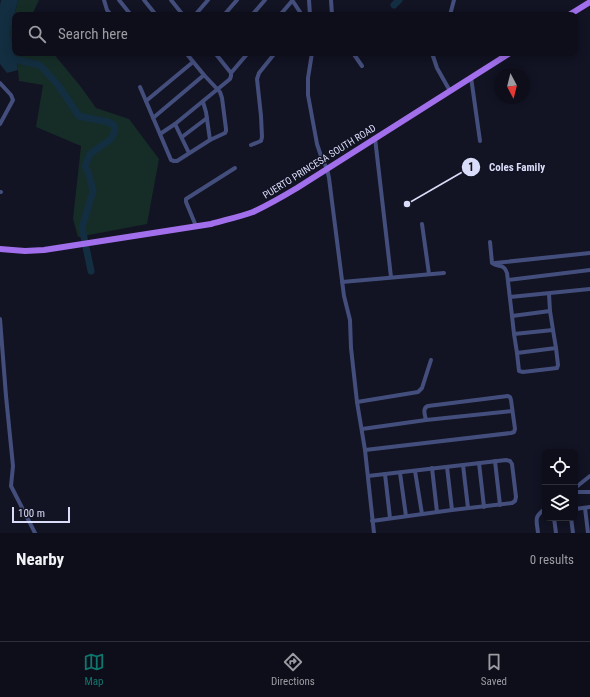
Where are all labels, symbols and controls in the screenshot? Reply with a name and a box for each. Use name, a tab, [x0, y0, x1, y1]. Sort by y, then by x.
search box	[12, 12, 578, 56]
icon: search	[26, 23, 48, 45]
text: Search here	[58, 25, 128, 43]
north arrow	[494, 68, 530, 104]
street label: PUERTO PRINCESA SOUTH ROAD	[261, 122, 378, 201]
callout: Coles Family	[461, 155, 553, 178]
text: 1	[468, 160, 474, 174]
text: Coles Family	[489, 161, 545, 174]
map controls	[542, 449, 578, 521]
button: locate	[542, 449, 578, 485]
button: layers	[542, 485, 578, 521]
scale bar	[12, 505, 70, 524]
text: 100 m	[18, 507, 45, 520]
text: Nearby	[16, 549, 64, 569]
text: 0 results	[530, 552, 574, 567]
tab: Map	[83, 651, 105, 688]
tab: Directions	[271, 651, 315, 688]
tab: Saved	[481, 651, 507, 688]

